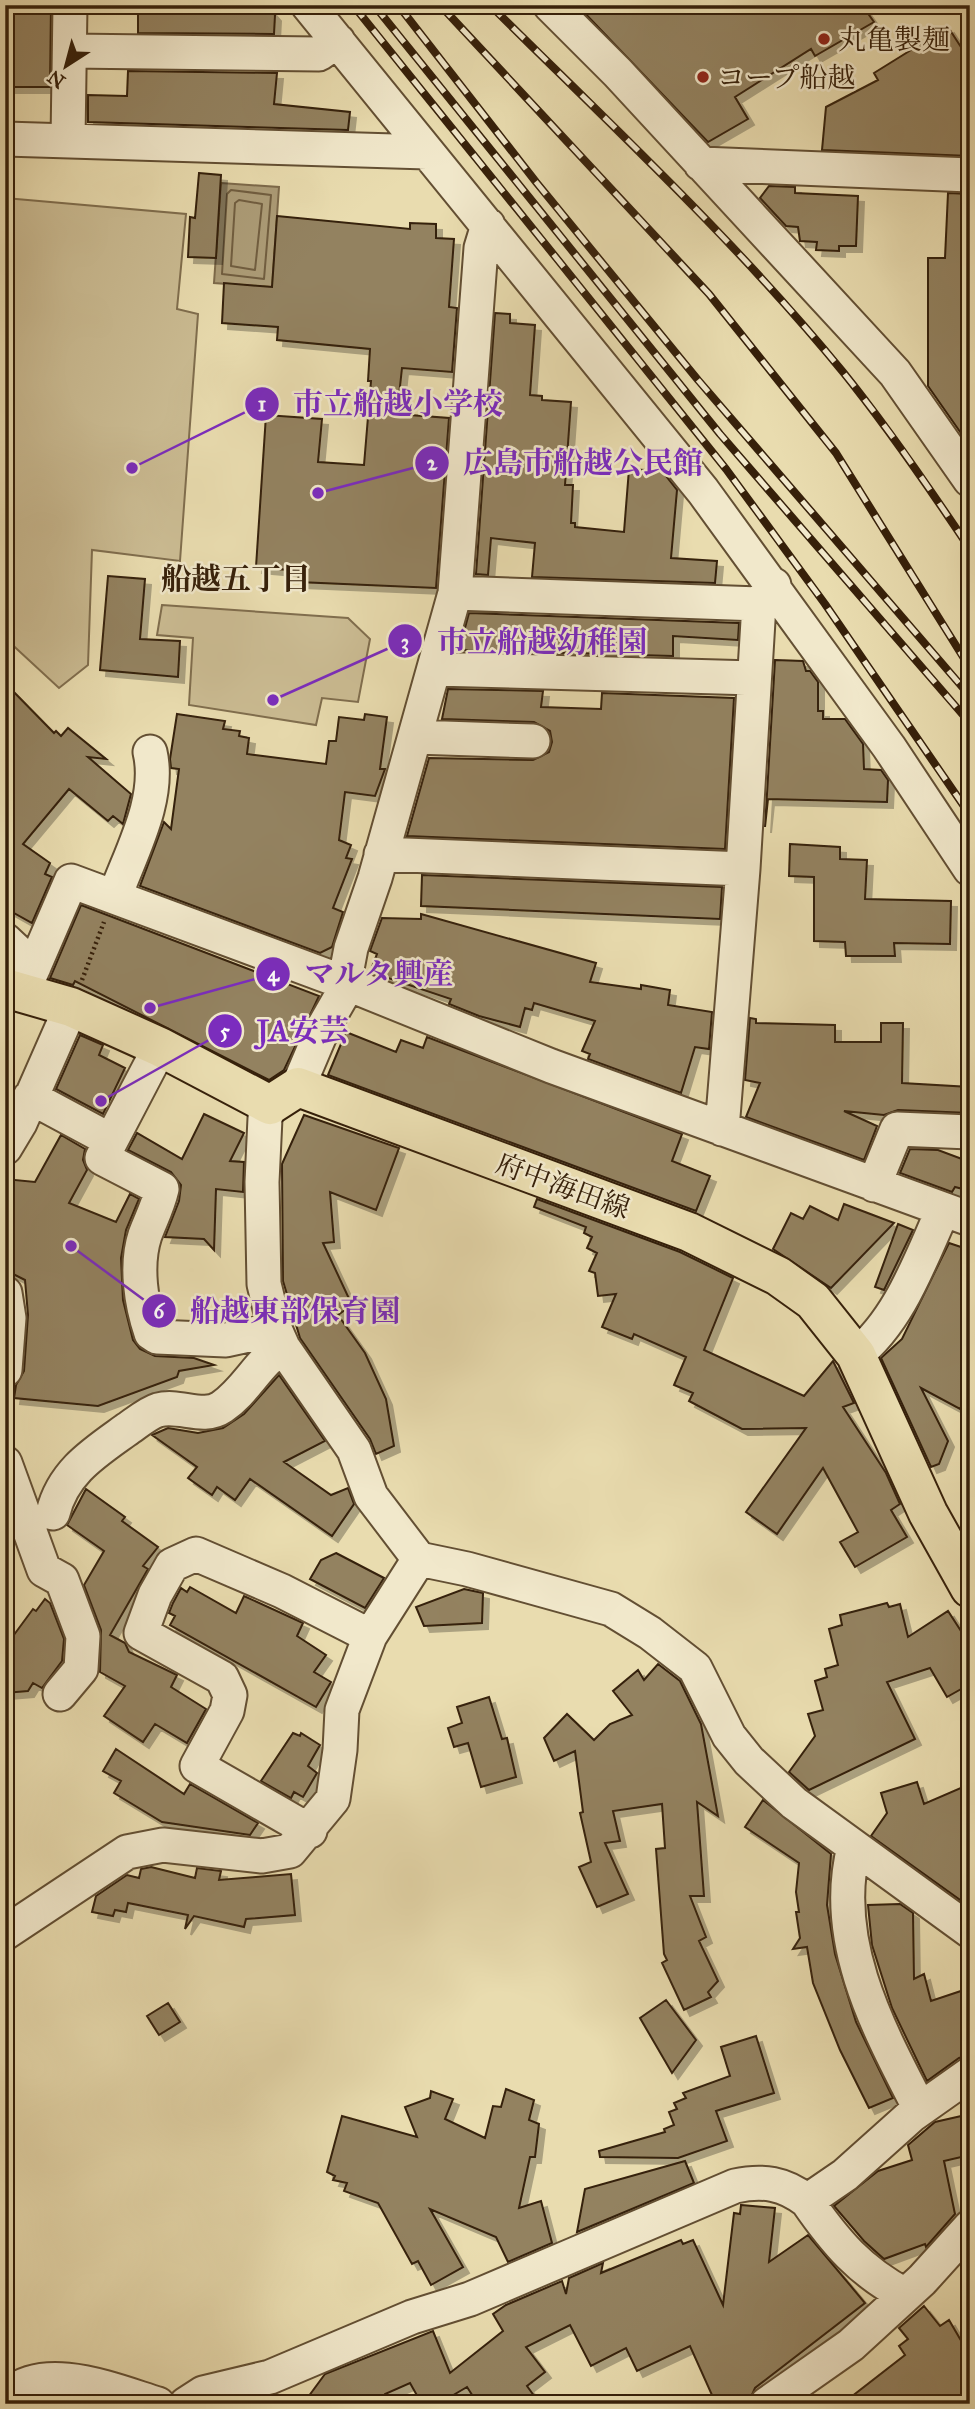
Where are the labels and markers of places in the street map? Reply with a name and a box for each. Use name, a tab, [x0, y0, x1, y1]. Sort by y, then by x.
place label: 丸亀製麺	[838, 22, 950, 57]
marker: 丸亀製麺	[816, 31, 832, 47]
place label: コープ船越	[717, 60, 856, 95]
marker: コープ船越	[695, 69, 711, 85]
callout: 市立船越小学校	[244, 378, 517, 429]
callout: 広島市船越公民館	[414, 437, 717, 488]
callout: 市立船越幼稚園	[388, 616, 661, 667]
callout: マルタ興産	[255, 948, 468, 999]
callout: JA安芸	[208, 1005, 363, 1056]
callout: 船越東部保育園	[141, 1285, 414, 1336]

